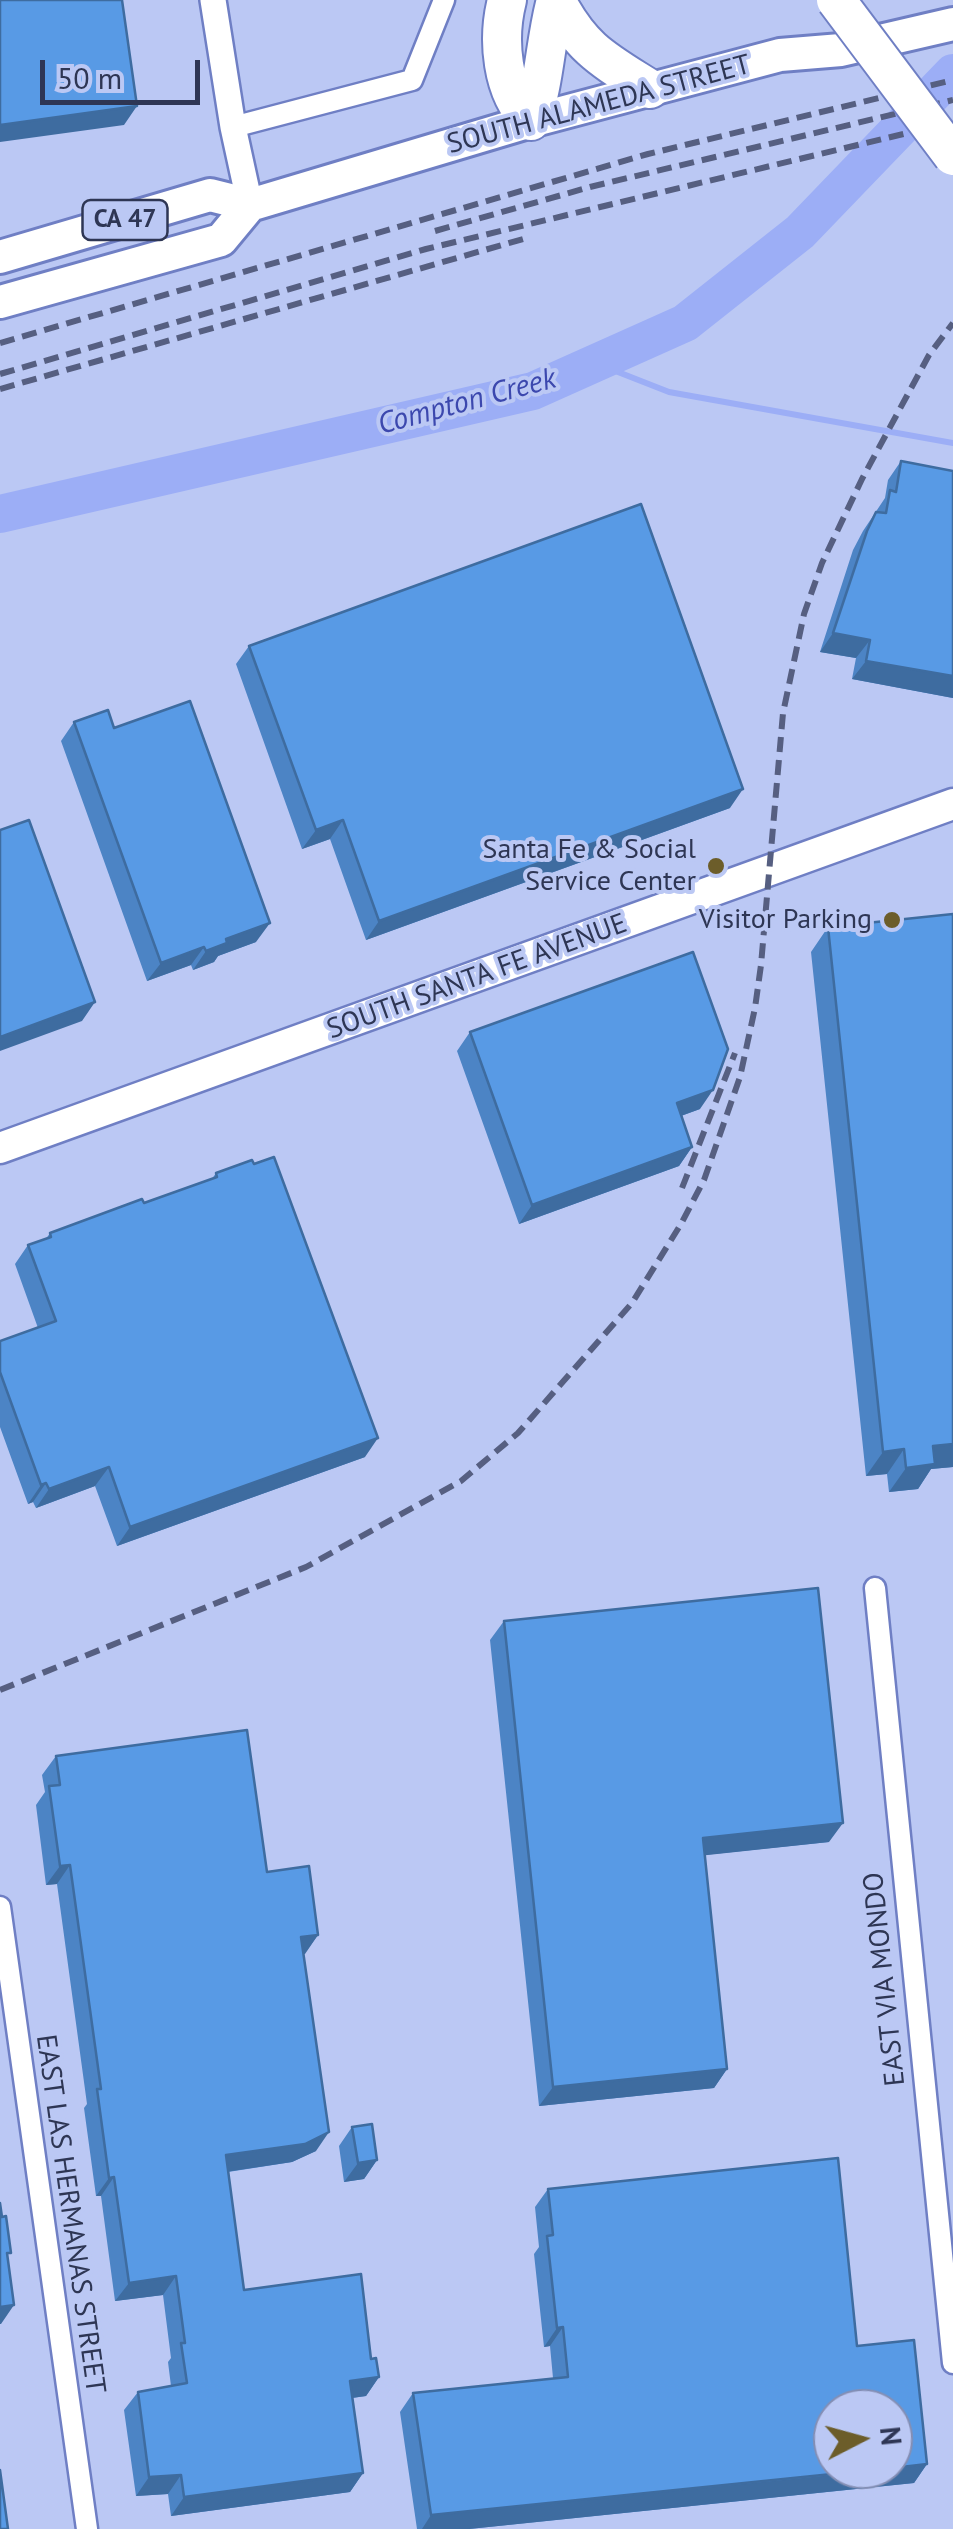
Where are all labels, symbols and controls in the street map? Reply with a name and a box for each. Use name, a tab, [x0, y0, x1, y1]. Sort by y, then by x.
scale bar	[45, 40, 205, 102]
street label: SOUTH ALAMEDA STREET	[444, 48, 754, 162]
text: 50 m	[57, 58, 122, 97]
road number: CA 47	[82, 200, 168, 240]
water label: Compton Creek	[374, 361, 560, 443]
place label: Santa Fe & Social Service Center	[483, 833, 696, 899]
marker: Santa Fe & Social Service Center	[705, 855, 727, 877]
place label: Visitor Parking	[699, 903, 872, 937]
street label: SOUTH SANTA FE AVENUE	[322, 907, 632, 1047]
marker: Visitor Parking	[881, 909, 903, 931]
street label: EAST VIA MONDO	[857, 1870, 913, 2088]
street label: EAST LAS HERMANAS STREET	[28, 2033, 112, 2395]
north arrow	[813, 2389, 913, 2489]
text: N	[872, 2425, 911, 2447]

